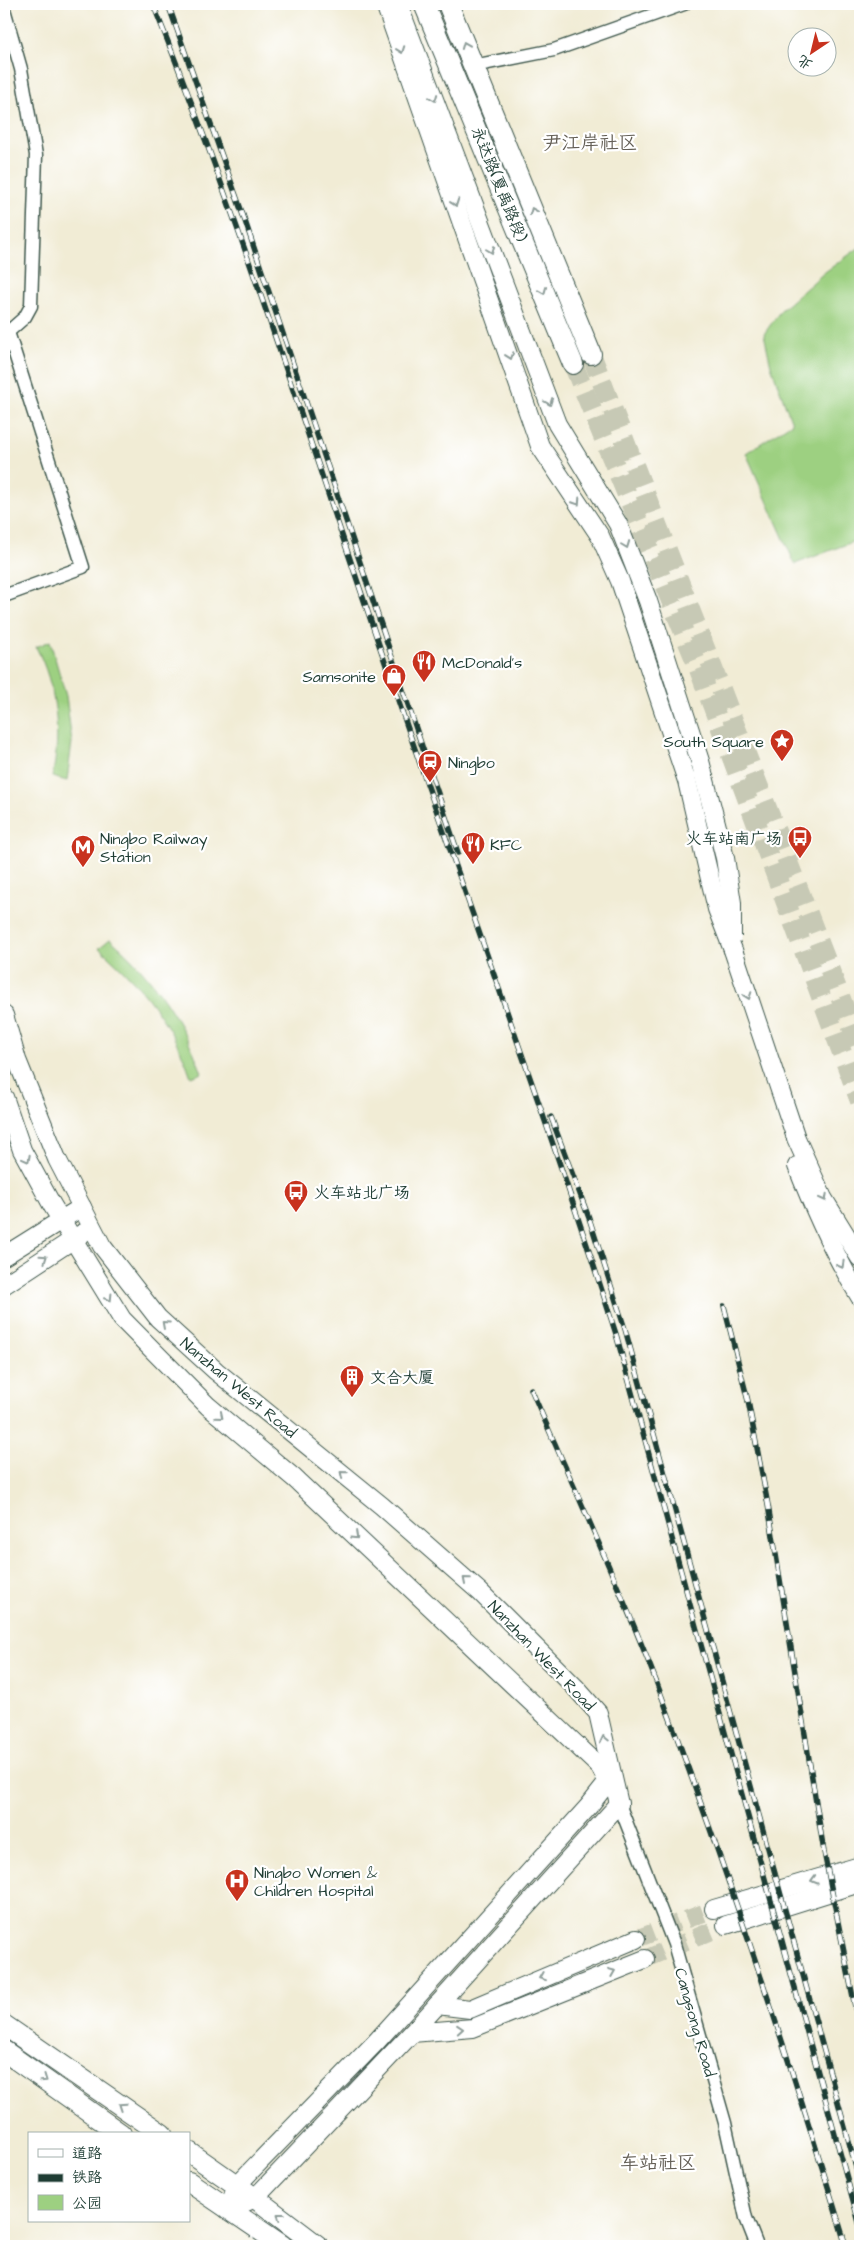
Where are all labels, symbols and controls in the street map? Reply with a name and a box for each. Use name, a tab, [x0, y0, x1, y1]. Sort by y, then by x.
north arrow	[786, 28, 836, 78]
one-way arrow	[460, 41, 471, 50]
one-way arrow	[395, 45, 405, 53]
text: 北	[794, 50, 817, 74]
one-way arrow	[428, 94, 438, 102]
street label: 永达路(夏禹路段)	[466, 124, 532, 246]
district label: 尹江岸社区	[542, 130, 638, 157]
one-way arrow	[449, 198, 459, 207]
one-way arrow	[529, 207, 539, 216]
one-way arrow	[485, 246, 495, 254]
one-way arrow	[537, 286, 548, 295]
one-way arrow	[504, 351, 514, 360]
one-way arrow	[543, 398, 553, 406]
one-way arrow	[571, 497, 581, 506]
one-way arrow	[620, 540, 630, 549]
restaurant icon: McDonald's	[411, 649, 437, 683]
place label: McDonald's	[442, 652, 522, 674]
shop icon: Samsonite	[381, 663, 407, 697]
place label: Samsonite	[303, 666, 376, 688]
place icon: South Square	[769, 728, 795, 762]
place label: South Square	[664, 731, 764, 753]
station icon: Ningbo	[417, 749, 443, 783]
place label: Ningbo	[448, 752, 495, 775]
bus stop icon: 火车站南广场	[787, 825, 813, 859]
place label: Ningbo Railway Station	[100, 828, 208, 868]
place label: 火车站南广场	[686, 828, 782, 850]
restaurant icon: KFC	[460, 831, 486, 865]
metro station icon: Ningbo Railway Station	[70, 834, 96, 868]
place label: KFC	[490, 834, 522, 856]
one-way arrow	[743, 992, 753, 1000]
one-way arrow	[21, 1153, 31, 1162]
bus stop icon: 火车站北广场	[283, 1179, 309, 1213]
place label: 火车站北广场	[314, 1182, 410, 1204]
one-way arrow	[818, 1192, 828, 1201]
one-way arrow	[39, 1255, 48, 1264]
one-way arrow	[834, 1260, 844, 1269]
one-way arrow	[103, 1293, 113, 1302]
one-way arrow	[161, 1321, 170, 1330]
street label: Nanzhan West Road	[175, 1332, 301, 1443]
building icon: 文合大厦	[339, 1364, 365, 1398]
place label: 文合大厦	[370, 1367, 434, 1389]
one-way arrow	[215, 1410, 224, 1419]
one-way arrow	[339, 1470, 348, 1479]
one-way arrow	[349, 1530, 358, 1539]
one-way arrow	[462, 1576, 471, 1585]
street label: Nanzhan West Road	[483, 1596, 600, 1716]
one-way arrow	[599, 1735, 610, 1744]
place label: Ningbo Women & Children Hospital	[254, 1862, 378, 1902]
hospital icon: Ningbo Women & Children Hospital	[224, 1868, 250, 1902]
one-way arrow	[810, 1874, 818, 1884]
street label: Cangsong Road	[668, 1965, 721, 2079]
one-way arrow	[607, 1968, 616, 1978]
one-way arrow	[538, 1971, 547, 1981]
one-way arrow	[457, 2024, 465, 2035]
one-way arrow	[38, 2073, 47, 2082]
one-way arrow	[118, 2103, 128, 2112]
legend	[28, 2132, 190, 2222]
text: 道路	[72, 2143, 102, 2164]
district label: 车站社区	[620, 2150, 696, 2177]
text: 铁路	[72, 2167, 102, 2188]
text: 公园	[72, 2193, 102, 2214]
one-way arrow	[277, 2214, 286, 2222]

